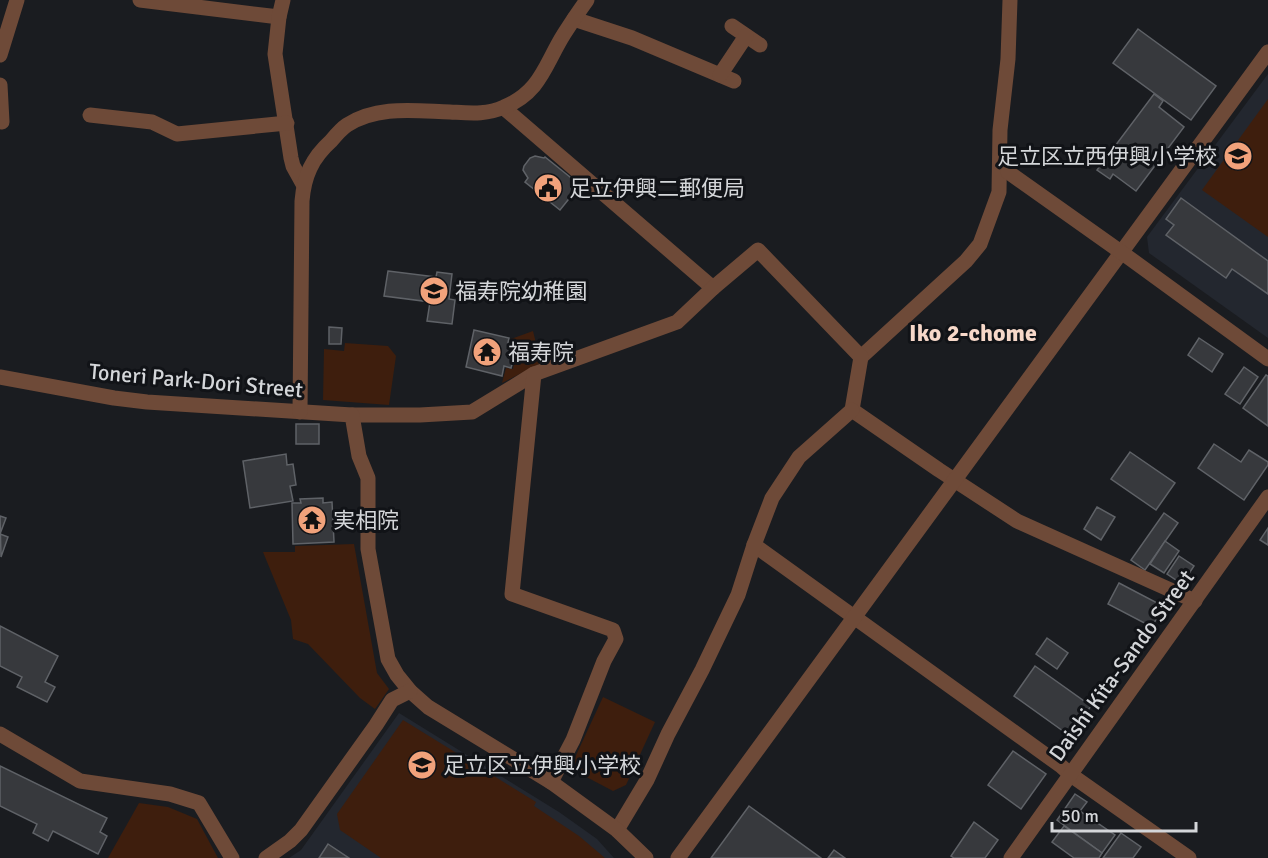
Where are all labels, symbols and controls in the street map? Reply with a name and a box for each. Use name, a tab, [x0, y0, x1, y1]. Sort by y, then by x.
school or university icon: 足立区立西伊興小学校	[1222, 140, 1254, 172]
place label: 足立区立西伊興小学校	[997, 143, 1217, 170]
public building icon: 足立伊興二郵便局	[532, 172, 564, 204]
place label: 足立伊興二郵便局	[569, 175, 745, 202]
school or university icon: 福寿院幼稚園	[418, 275, 450, 307]
place label: 福寿院幼稚園	[455, 278, 587, 305]
district label: Iko 2-chome	[909, 318, 1037, 348]
temple icon: 福寿院	[471, 336, 503, 368]
place label: 福寿院	[508, 339, 574, 366]
street label: Toneri Park-Dori Street	[88, 358, 304, 403]
temple icon: 実相院	[296, 504, 328, 536]
place label: 実相院	[333, 507, 399, 534]
street label: Daishi Kita-Sando Street	[1043, 564, 1200, 766]
school or university icon: 足立区立伊興小学校	[406, 749, 438, 781]
place label: 足立区立伊興小学校	[443, 752, 641, 779]
scale bar	[1052, 795, 1196, 833]
text: 50 m	[1061, 805, 1099, 827]

